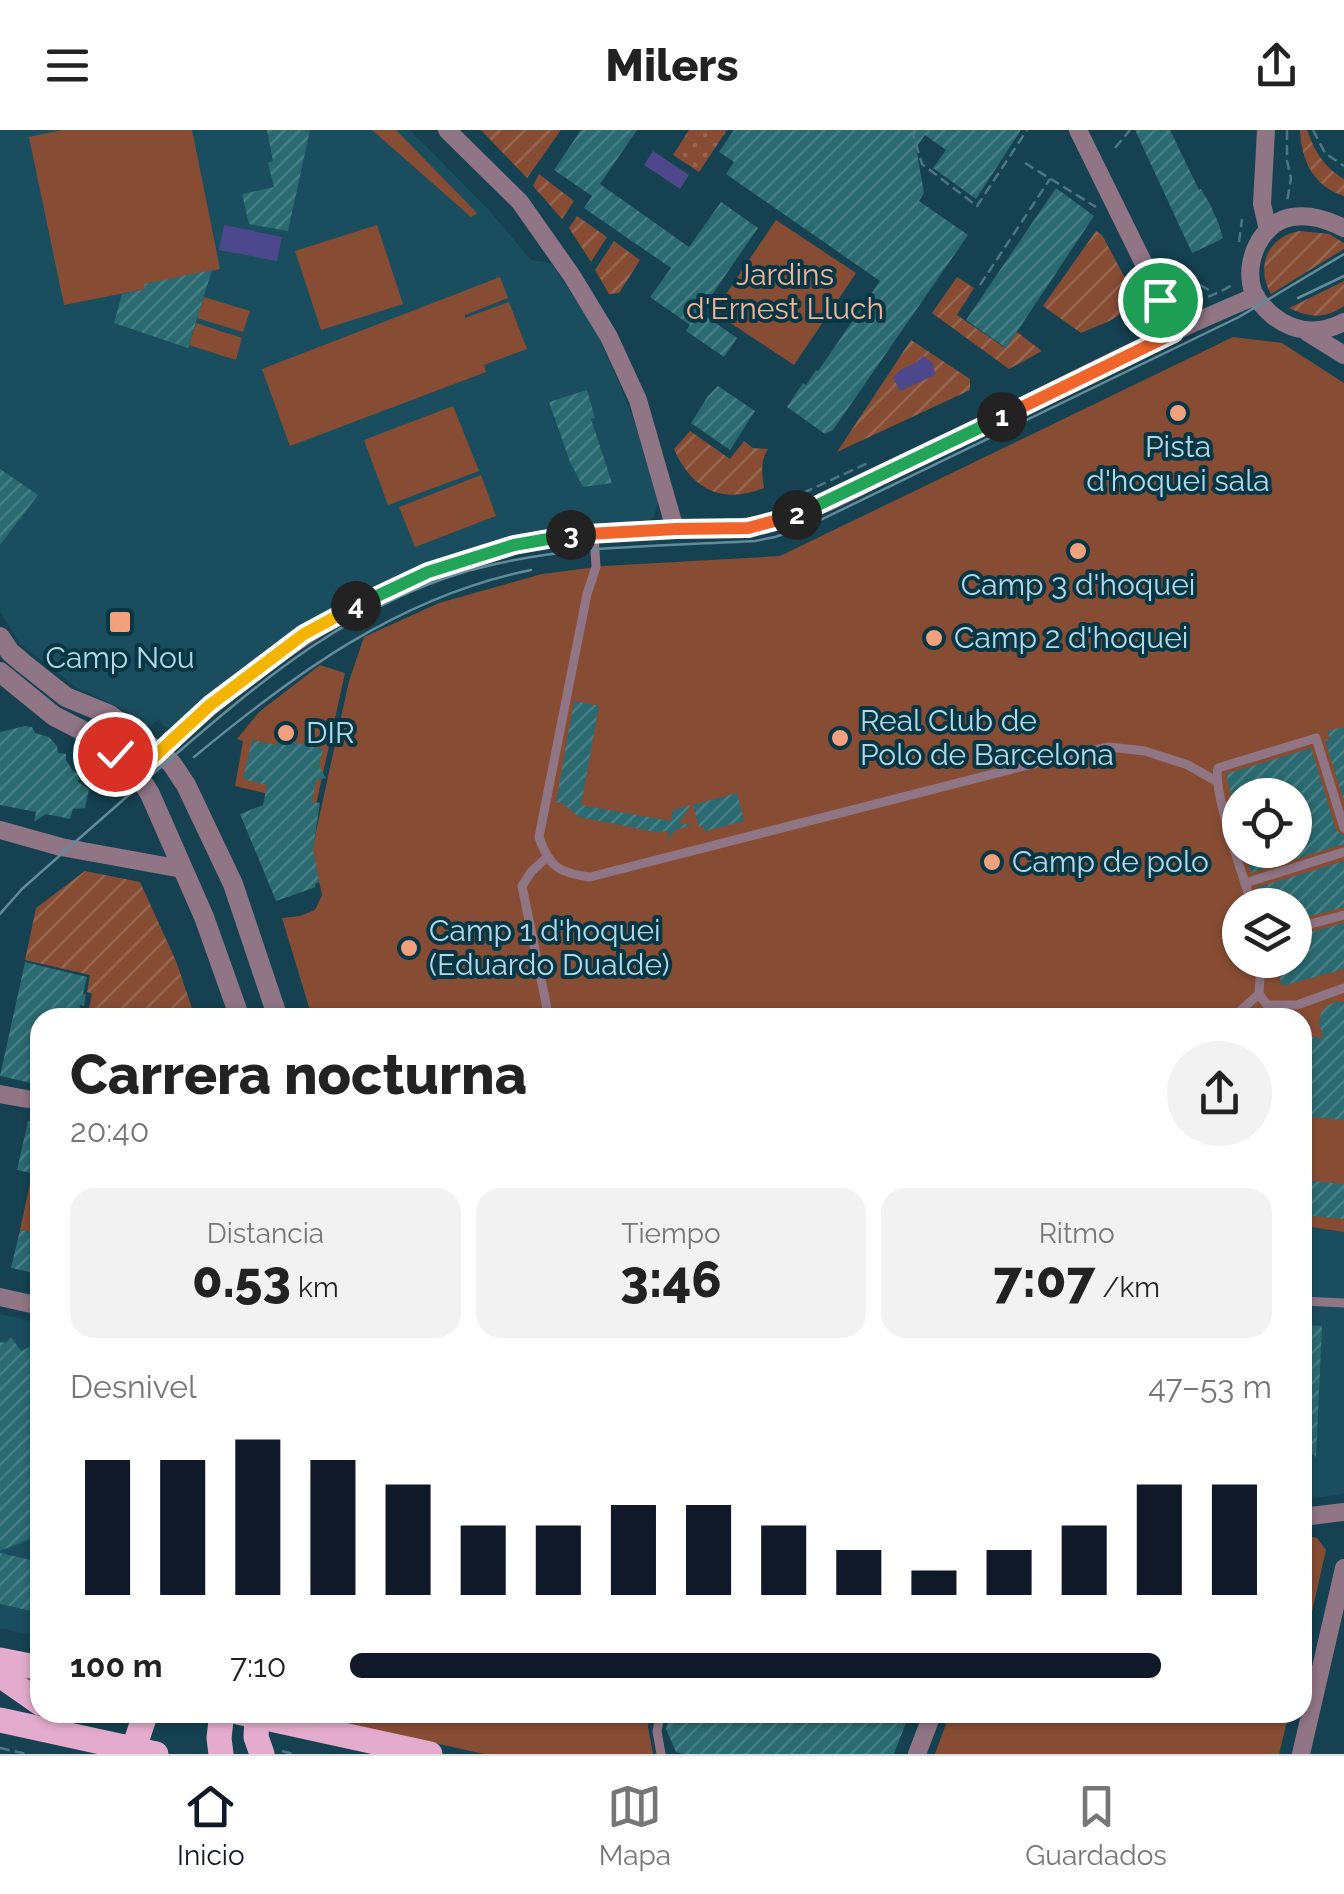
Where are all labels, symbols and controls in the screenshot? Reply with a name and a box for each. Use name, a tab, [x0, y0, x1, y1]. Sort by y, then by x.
icon: menu	[40, 38, 95, 93]
icon: share	[1249, 38, 1304, 93]
text: Milers	[605, 39, 739, 92]
park label: Jardins d'Ernest Lluch	[686, 257, 884, 326]
pin	[1118, 258, 1203, 343]
icon: arrive	[1133, 273, 1188, 328]
pin: 1	[977, 392, 1027, 442]
text: 1	[995, 400, 1009, 433]
marker: Pista d'hoquei sala	[1167, 402, 1189, 424]
place label: Pista d'hoquei sala	[1086, 429, 1270, 498]
pin: 2	[772, 490, 822, 540]
text: 2	[789, 498, 805, 531]
pin: 3	[546, 510, 596, 560]
text: 3	[563, 518, 579, 551]
marker: Camp 3 d'hoquei	[1067, 540, 1089, 562]
place label: Camp 3 d'hoquei	[961, 567, 1195, 602]
pin: 4	[331, 581, 381, 631]
text: 4	[348, 589, 364, 622]
marker: Camp Nou	[107, 609, 133, 635]
place label: Camp 2 d'hoquei	[954, 620, 1188, 655]
marker: Camp 2 d'hoquei	[923, 627, 945, 649]
place label: Camp Nou	[45, 640, 195, 675]
place label: Real Club de Polo de Barcelona	[860, 703, 1114, 772]
pin	[73, 712, 158, 797]
place label: DIR	[306, 715, 354, 750]
marker: DIR	[275, 722, 297, 744]
icon: check	[88, 727, 143, 782]
marker: Real Club de Polo de Barcelona	[829, 727, 851, 749]
map controls	[1222, 778, 1312, 978]
button: locate	[1222, 778, 1312, 868]
place label: Camp de polo	[1012, 844, 1209, 879]
marker: Camp de polo	[981, 851, 1003, 873]
button: layers	[1222, 888, 1312, 978]
place label: Camp 1 d'hoquei (Eduardo Dualde)	[429, 913, 670, 982]
marker: Camp 1 d'hoquei (Eduardo Dualde)	[398, 937, 420, 959]
button: share	[1167, 1041, 1272, 1146]
text: Carrera nocturna	[70, 1042, 527, 1107]
text: 20:40	[70, 1112, 149, 1149]
text: Distancia	[207, 1217, 324, 1250]
text: Tiempo	[621, 1217, 721, 1250]
text: Ritmo	[1039, 1217, 1115, 1250]
text: 0.53	[192, 1250, 291, 1309]
text: 3:46	[620, 1250, 722, 1309]
text: 7:07	[993, 1250, 1095, 1309]
text: km	[291, 1271, 339, 1304]
text: /km	[1095, 1271, 1160, 1304]
text: Desnivel	[70, 1368, 197, 1405]
text: 47–53 m	[1148, 1368, 1272, 1405]
text: 100 m	[70, 1647, 163, 1684]
text: 7:10	[230, 1647, 286, 1684]
tab: Inicio	[177, 1779, 245, 1872]
tab: Mapa	[599, 1779, 671, 1872]
tab: Guardados	[1025, 1779, 1167, 1872]

